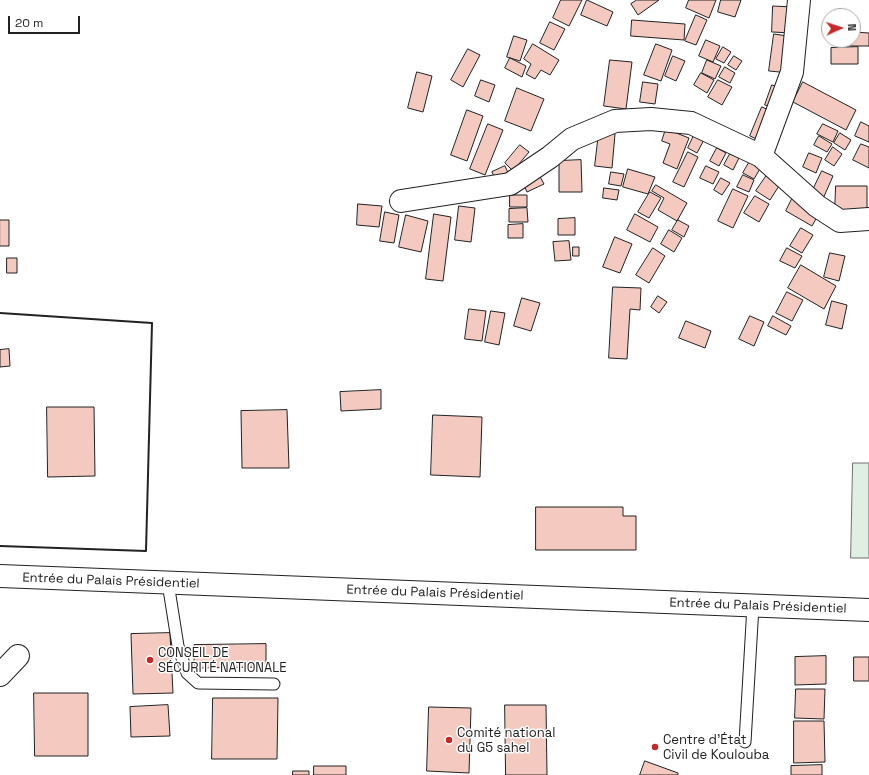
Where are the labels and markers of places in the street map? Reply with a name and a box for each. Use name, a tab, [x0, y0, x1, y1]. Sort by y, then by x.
place label: CONSEIL DE SÉCURITÉ NATIONALE	[158, 645, 287, 676]
marker: CONSEIL DE SÉCURITÉ NATIONALE	[145, 655, 155, 665]
place label: Comité national du G5 sahel	[457, 725, 555, 756]
place label: Centre d'État Civil de Koulouba	[663, 732, 769, 763]
marker: Comité national du G5 sahel	[444, 735, 454, 745]
marker: Centre d'État Civil de Koulouba	[650, 742, 660, 752]

